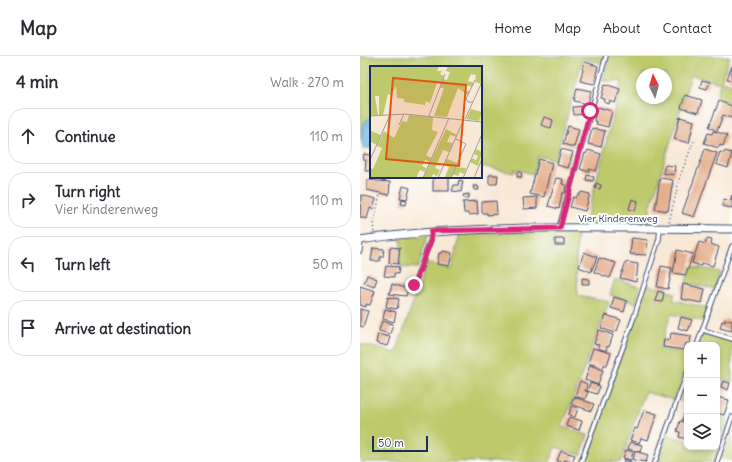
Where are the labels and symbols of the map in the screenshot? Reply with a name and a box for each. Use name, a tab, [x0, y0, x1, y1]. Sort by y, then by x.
inset map	[370, 66, 482, 178]
north arrow	[636, 68, 672, 104]
route start	[581, 102, 599, 120]
street label: Vier Kinderenweg	[578, 212, 658, 225]
route end	[405, 276, 423, 294]
scale bar	[372, 434, 428, 453]

